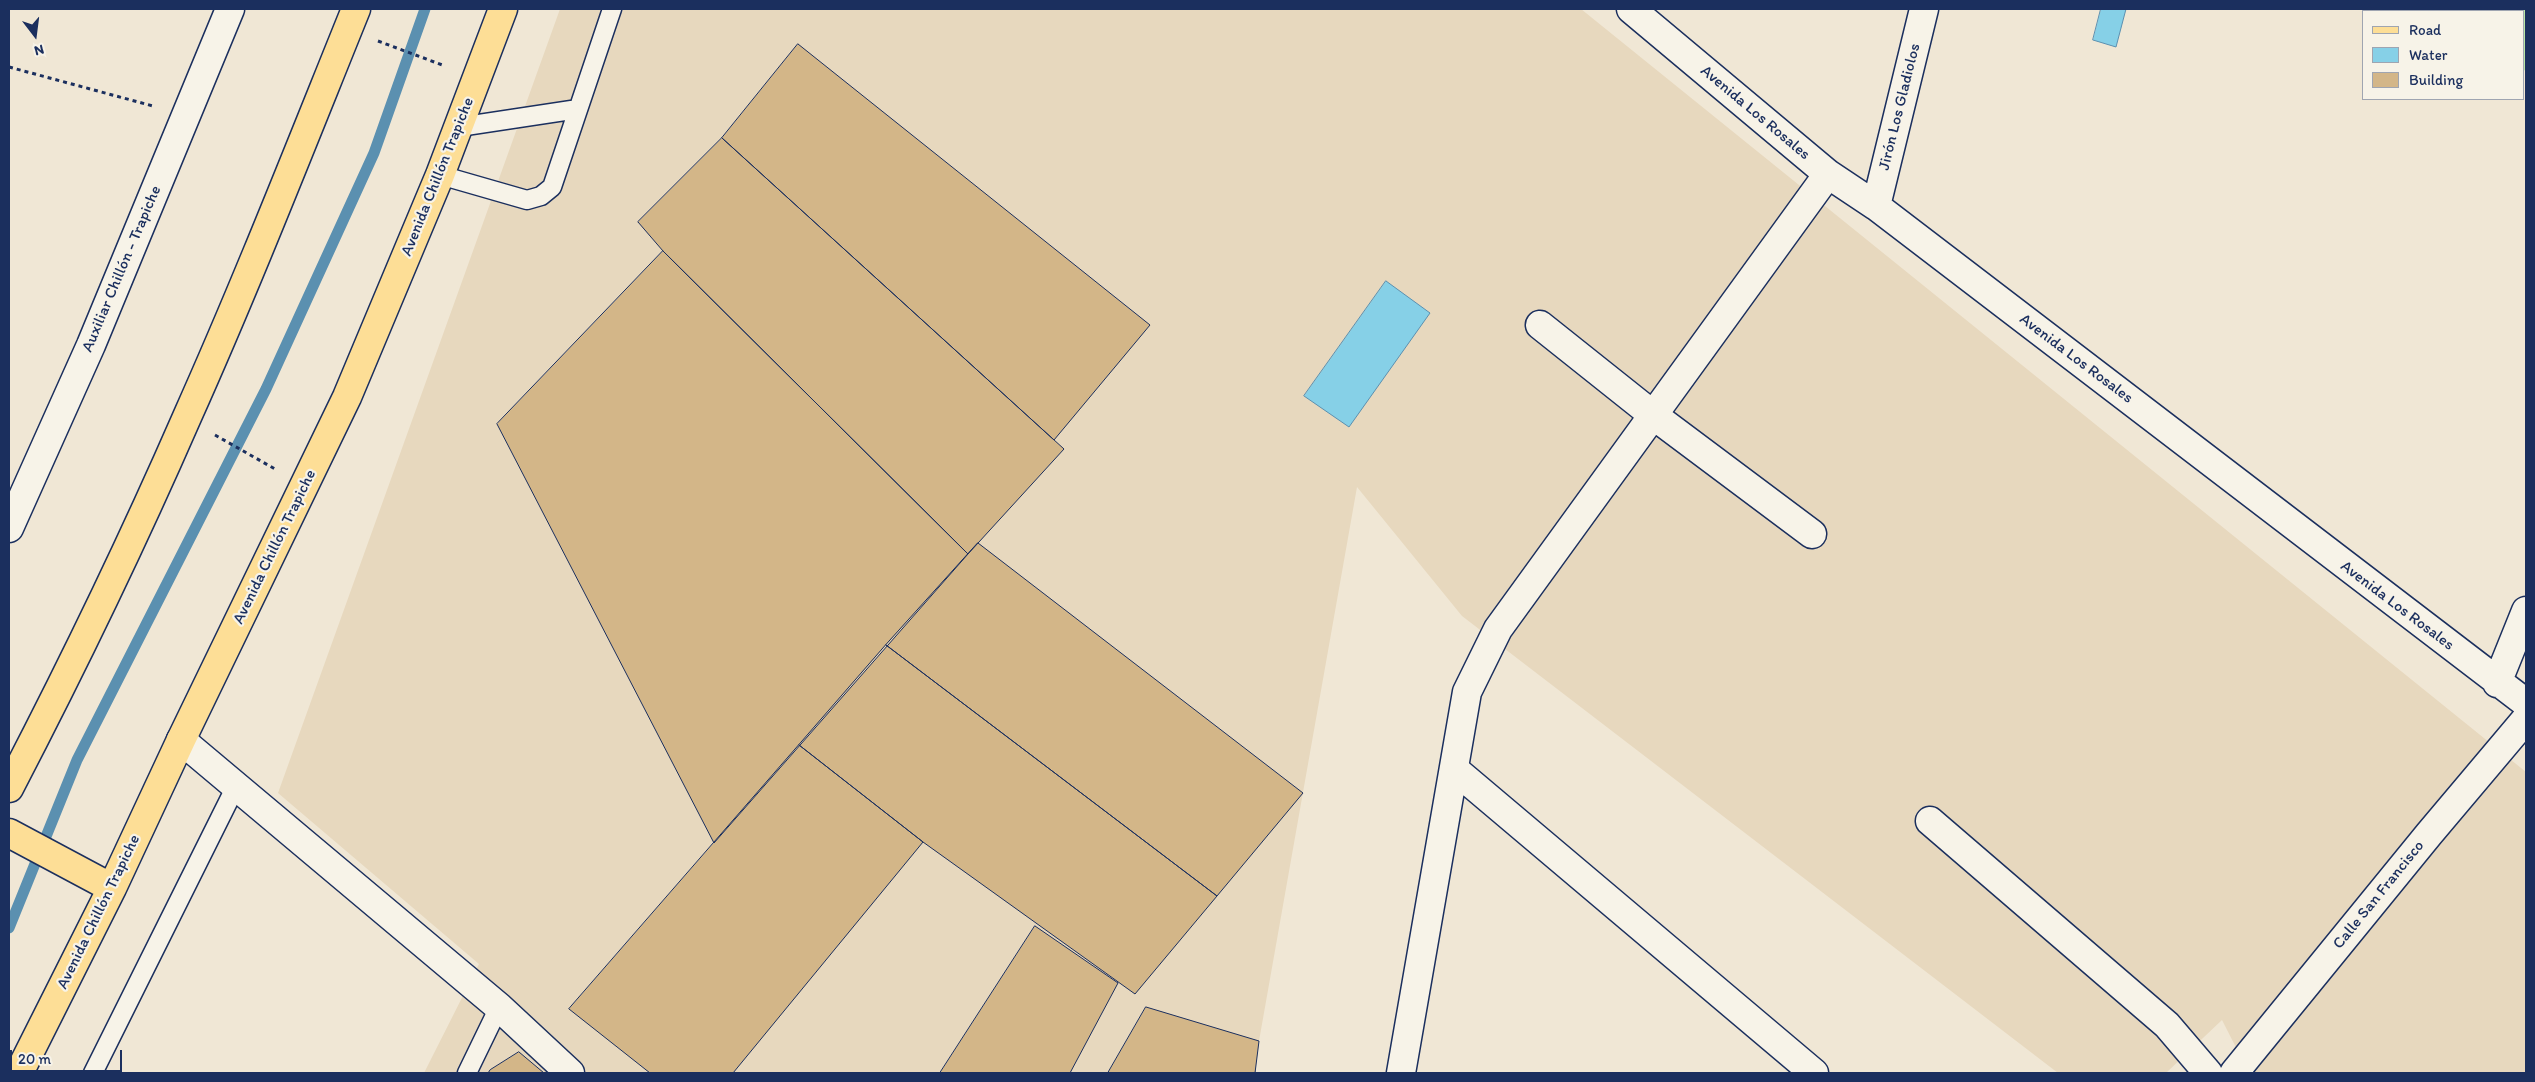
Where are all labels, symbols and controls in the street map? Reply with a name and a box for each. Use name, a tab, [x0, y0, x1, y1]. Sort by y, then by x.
north arrow	[10, 10, 60, 60]
legend	[2362, 10, 2525, 100]
text: Road	[2409, 21, 2441, 39]
text: N	[32, 41, 46, 59]
street label: Jirón Los Gladiolos	[1875, 42, 1925, 172]
text: Water	[2409, 46, 2447, 64]
street label: Avenida Los Rosales	[1696, 61, 1814, 165]
text: Building	[2409, 71, 2463, 89]
street label: Avenida Chillón Trapiche	[397, 95, 479, 259]
street label: Auxiliar Chillón - Trapiche	[78, 183, 166, 355]
street label: Avenida Los Rosales	[2015, 310, 2137, 408]
street label: Avenida Chillón Trapiche	[229, 467, 321, 627]
street label: Avenida Los Rosales	[2336, 557, 2458, 655]
street label: Avenida Chillón Trapiche	[53, 832, 145, 992]
street label: Calle San Francisco	[2329, 837, 2429, 953]
scale bar	[12, 1040, 125, 1072]
text: 20 m	[18, 1050, 51, 1068]

